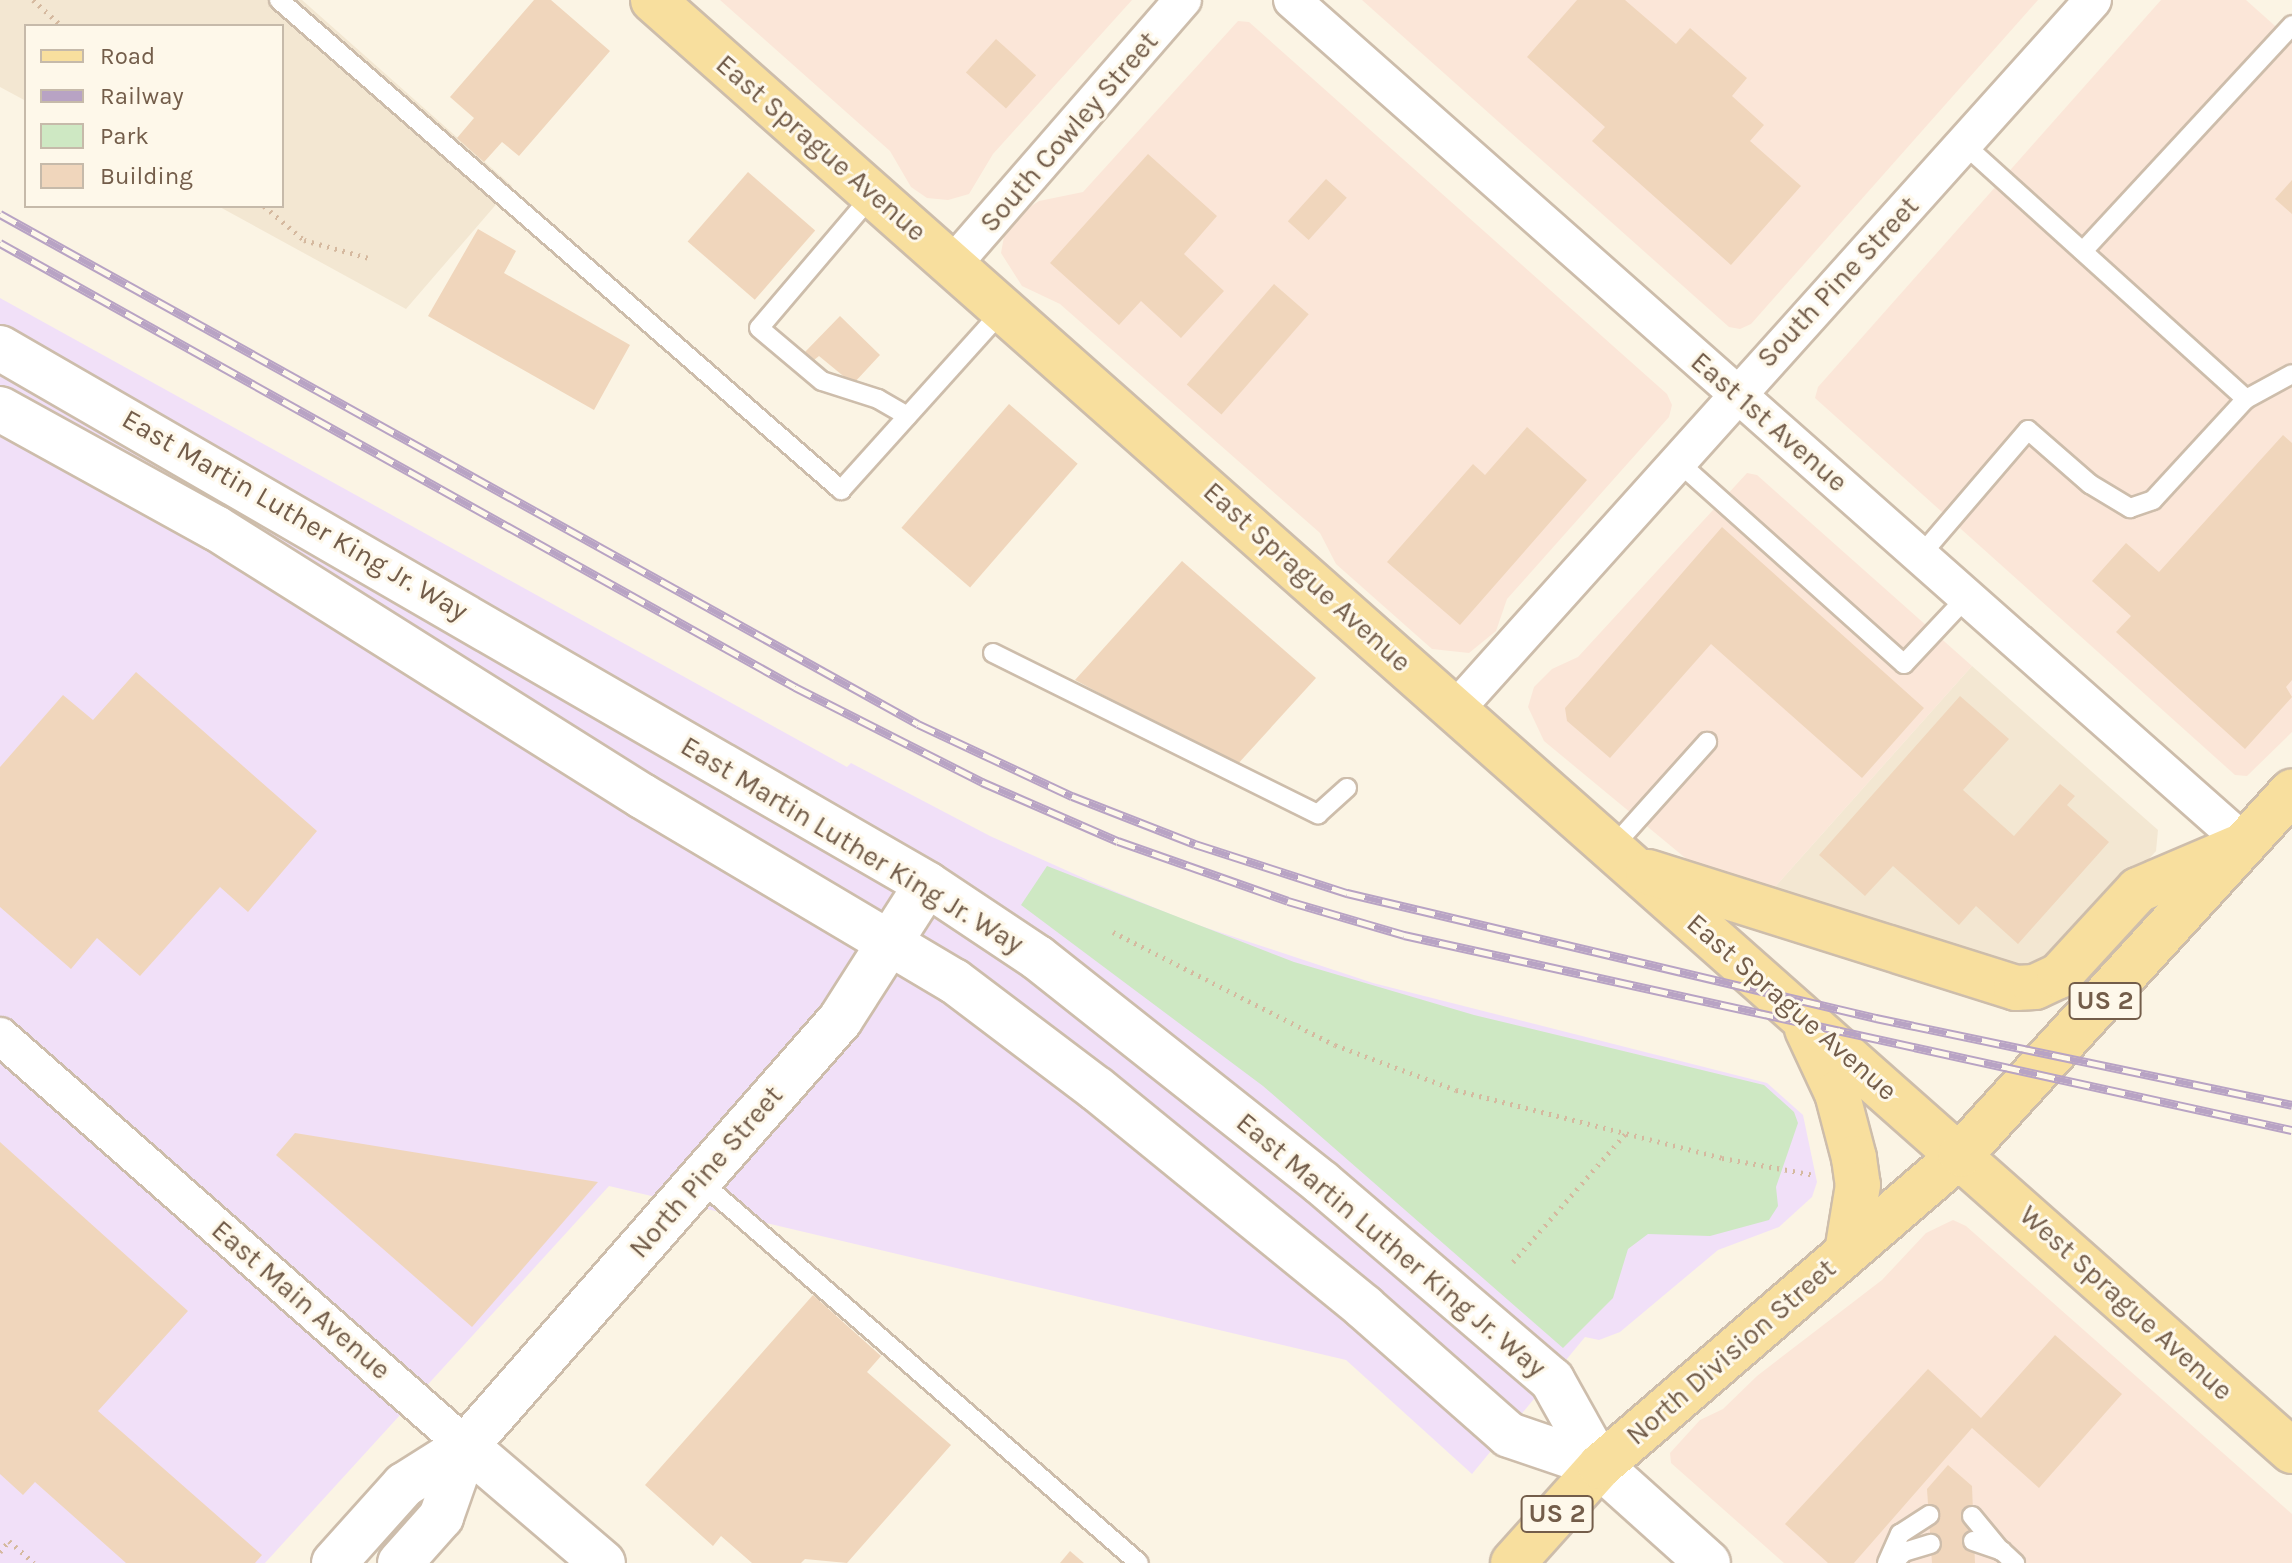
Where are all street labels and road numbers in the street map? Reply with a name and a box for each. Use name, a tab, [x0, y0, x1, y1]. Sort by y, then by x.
street label: South Cowley Street	[973, 25, 1165, 239]
street label: East Sprague Avenue	[709, 47, 933, 249]
street label: South Pine Street	[1750, 189, 1926, 375]
street label: East 1st Avenue	[1684, 345, 1854, 499]
street label: East Martin Luther King Jr. Way	[116, 402, 474, 628]
street label: East Sprague Avenue	[1196, 475, 1418, 679]
street label: East Martin Luther King Jr. Way	[675, 729, 1029, 961]
street label: East Sprague Avenue	[1680, 906, 1904, 1108]
road number: US 2	[2067, 979, 2143, 1023]
street label: North Pine Street	[622, 1079, 790, 1265]
street label: East Martin Luther King Jr. Way	[1229, 1106, 1553, 1384]
street label: West Sprague Avenue	[2013, 1198, 2239, 1408]
street label: East Main Avenue	[205, 1213, 397, 1387]
street label: North Division Street	[1619, 1252, 1843, 1452]
road number: US 2	[1519, 1492, 1595, 1536]

